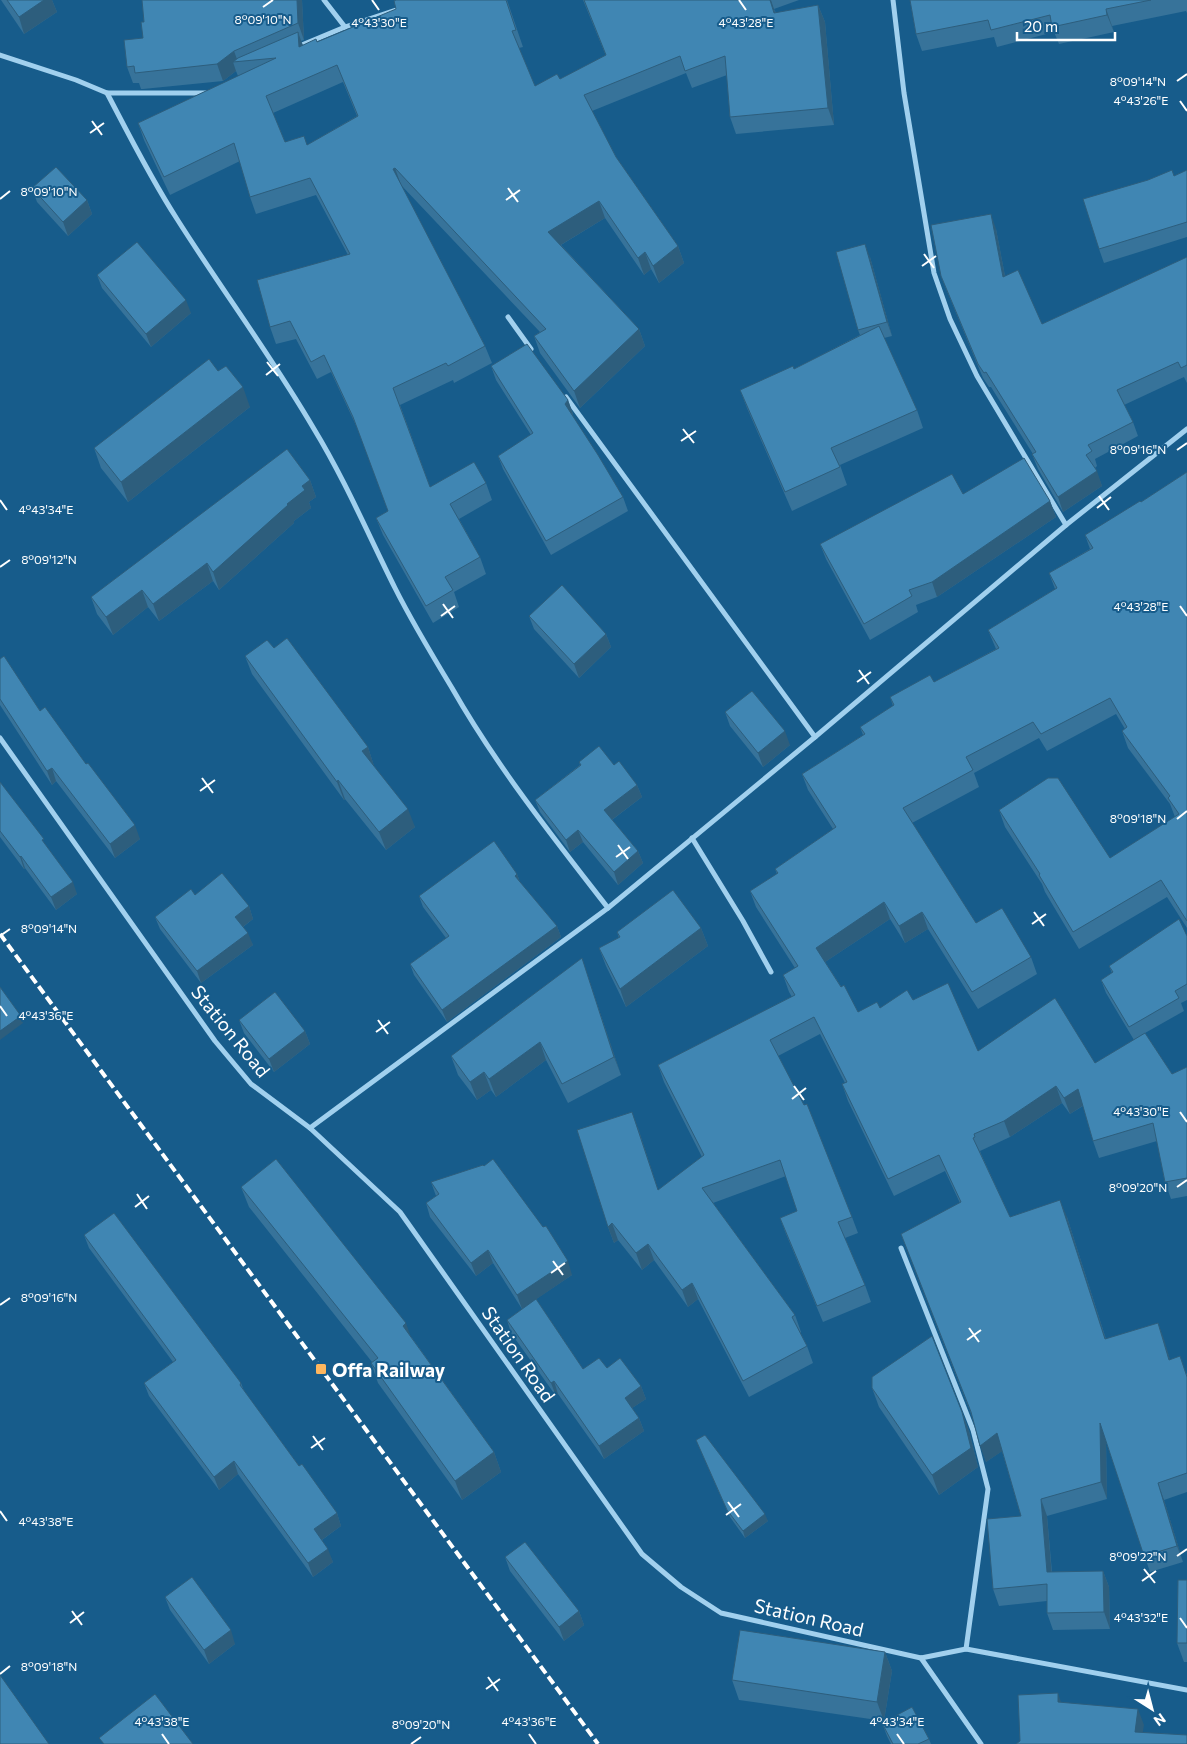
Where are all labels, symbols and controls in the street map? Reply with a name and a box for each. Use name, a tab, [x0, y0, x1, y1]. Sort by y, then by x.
scale bar	[1017, 10, 1114, 42]
text: 8°09'10"N	[235, 12, 291, 26]
text: 4°43'30"E	[351, 15, 407, 29]
text: 4°43'28"E	[719, 15, 773, 29]
text: 20 m	[1024, 17, 1058, 35]
text: 8°09'14"N	[1110, 74, 1166, 88]
text: 4°43'26"E	[1114, 93, 1168, 107]
text: 8°09'10"N	[21, 184, 77, 198]
text: 8°09'16"N	[1110, 442, 1166, 456]
text: 4°43'34"E	[19, 502, 73, 516]
text: 8°09'12"N	[21, 552, 77, 566]
text: 4°43'28"E	[1114, 599, 1168, 613]
text: 8°09'18"N	[1110, 811, 1166, 825]
text: 8°09'14"N	[21, 921, 77, 935]
street label: Station Road	[187, 980, 275, 1082]
text: 4°43'36"E	[18, 1008, 74, 1022]
text: 4°43'30"E	[1113, 1104, 1169, 1118]
text: 8°09'20"N	[1109, 1180, 1167, 1194]
text: 8°09'16"N	[21, 1290, 77, 1304]
street label: Station Road	[478, 1302, 560, 1406]
place label: Offa Railway	[332, 1358, 446, 1381]
marker: Offa Railway	[314, 1362, 328, 1376]
text: 4°43'38"E	[18, 1514, 74, 1528]
text: 8°09'22"N	[1109, 1549, 1167, 1563]
street label: Station Road	[752, 1593, 866, 1641]
text: 4°43'32"E	[1114, 1610, 1168, 1624]
text: 8°09'18"N	[21, 1659, 77, 1673]
north arrow	[1127, 1684, 1177, 1734]
text: N	[1151, 1710, 1169, 1730]
text: 4°43'38"E	[134, 1714, 190, 1728]
text: 4°43'36"E	[501, 1714, 557, 1728]
text: 4°43'34"E	[870, 1714, 924, 1728]
text: 8°09'20"N	[392, 1717, 450, 1731]

